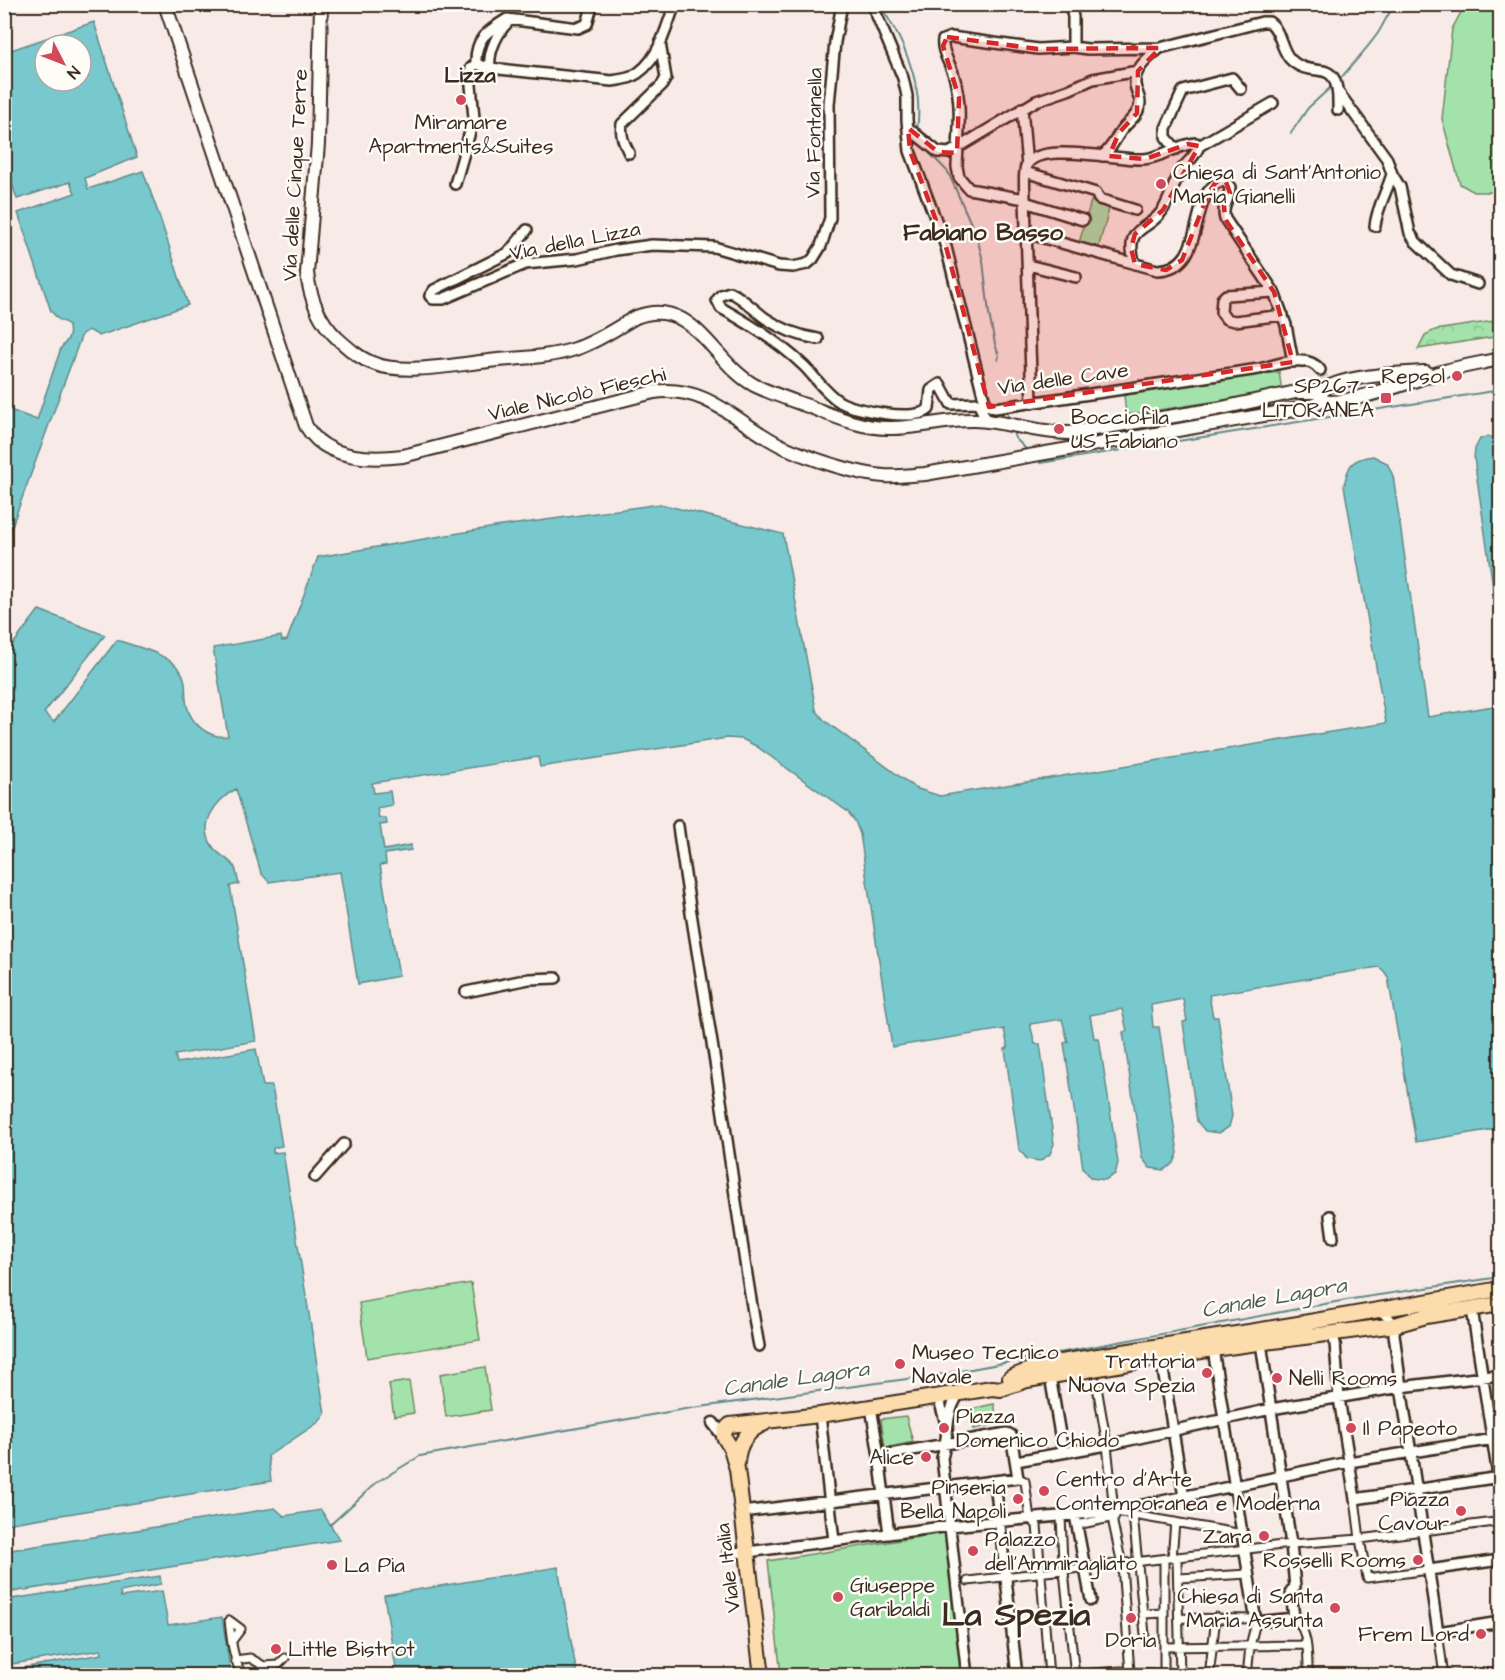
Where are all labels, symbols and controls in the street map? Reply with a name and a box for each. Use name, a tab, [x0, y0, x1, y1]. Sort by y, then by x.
north arrow	[33, 33, 93, 93]
district label: Lizza	[444, 60, 497, 91]
text: N	[62, 61, 85, 83]
street label: Via Fontanella	[798, 67, 830, 199]
street label: Via delle Cinque Terre	[275, 68, 315, 282]
marker: Miramare Apartments&Suites	[454, 93, 468, 107]
place label: Miramare Apartments&Suites	[369, 108, 553, 162]
place label: Chiesa di Sant'Antonio Maria Gianelli	[1173, 158, 1381, 211]
marker: Chiesa di Sant'Antonio Maria Gianelli	[1154, 177, 1168, 191]
street label: Via della Lizza	[507, 214, 643, 268]
district label: Fabiano Basso	[903, 216, 1064, 250]
street label: Via delle Cave	[996, 355, 1130, 403]
street label: Viale Nicolò Fieschi	[485, 359, 669, 429]
place label: Repsol	[1381, 362, 1445, 392]
marker: Repsol	[1450, 369, 1464, 383]
place label: SP267 - LITORANEA	[1262, 372, 1375, 425]
marker: SP267 - LITORANEA	[1379, 391, 1393, 405]
place label: Bocciofila US Fabiano	[1071, 403, 1178, 456]
marker: Bocciofila US Fabiano	[1052, 422, 1066, 436]
water label: Canale Lagora	[1199, 1270, 1351, 1327]
place label: Museo Tecnico Navale	[912, 1338, 1059, 1391]
place label: Trattoria Nuova Spezia	[1069, 1347, 1195, 1401]
water label: Canale Lagora	[721, 1353, 873, 1406]
marker: Museo Tecnico Navale	[893, 1357, 907, 1371]
place label: Nelli Rooms	[1289, 1364, 1397, 1393]
marker: Trattoria Nuova Spezia	[1200, 1366, 1214, 1380]
marker: Nelli Rooms	[1270, 1371, 1284, 1385]
place label: Piazza Domenico Chiodo	[956, 1402, 1119, 1455]
place label: Il Papeoto	[1363, 1414, 1457, 1444]
marker: Piazza Domenico Chiodo	[937, 1421, 951, 1435]
marker: Il Papeoto	[1344, 1421, 1358, 1435]
place label: Alice	[869, 1443, 914, 1472]
marker: Alice	[919, 1450, 933, 1464]
place label: Centro d'Arte Contemporanea e Moderna	[1056, 1465, 1320, 1519]
place label: Pinseria Bella Napoli	[900, 1473, 1006, 1527]
marker: Centro d'Arte Contemporanea e Moderna	[1037, 1484, 1051, 1498]
place label: Piazza Cavour	[1378, 1485, 1449, 1538]
marker: Pinseria Bella Napoli	[1011, 1492, 1025, 1506]
marker: Piazza Cavour	[1454, 1504, 1468, 1518]
street label: Viale Italia	[708, 1521, 748, 1614]
place label: Zara	[1203, 1522, 1252, 1551]
place label: Palazzo dell'Ammiragliato	[985, 1525, 1137, 1580]
marker: Zara	[1257, 1529, 1271, 1543]
marker: Palazzo dell'Ammiragliato	[966, 1544, 980, 1558]
place label: Rosselli Rooms	[1263, 1546, 1406, 1575]
place label: La Pia	[344, 1551, 405, 1580]
marker: Rosselli Rooms	[1411, 1553, 1425, 1567]
marker: La Pia	[325, 1558, 339, 1572]
place label: Giuseppe Garibaldi	[850, 1571, 935, 1624]
place label: Chiesa di Santa Maria Assunta	[1177, 1582, 1323, 1635]
marker: Giuseppe Garibaldi	[831, 1590, 845, 1604]
district label: La Spezia	[942, 1592, 1090, 1638]
marker: Chiesa di Santa Maria Assunta	[1328, 1601, 1342, 1615]
marker: Doria	[1124, 1611, 1138, 1625]
place label: Frem Lord	[1358, 1620, 1469, 1649]
place label: Doria	[1106, 1626, 1157, 1655]
marker: Frem Lord	[1474, 1627, 1488, 1641]
place label: Little Bistrot	[288, 1635, 415, 1664]
marker: Little Bistrot	[269, 1642, 283, 1656]

